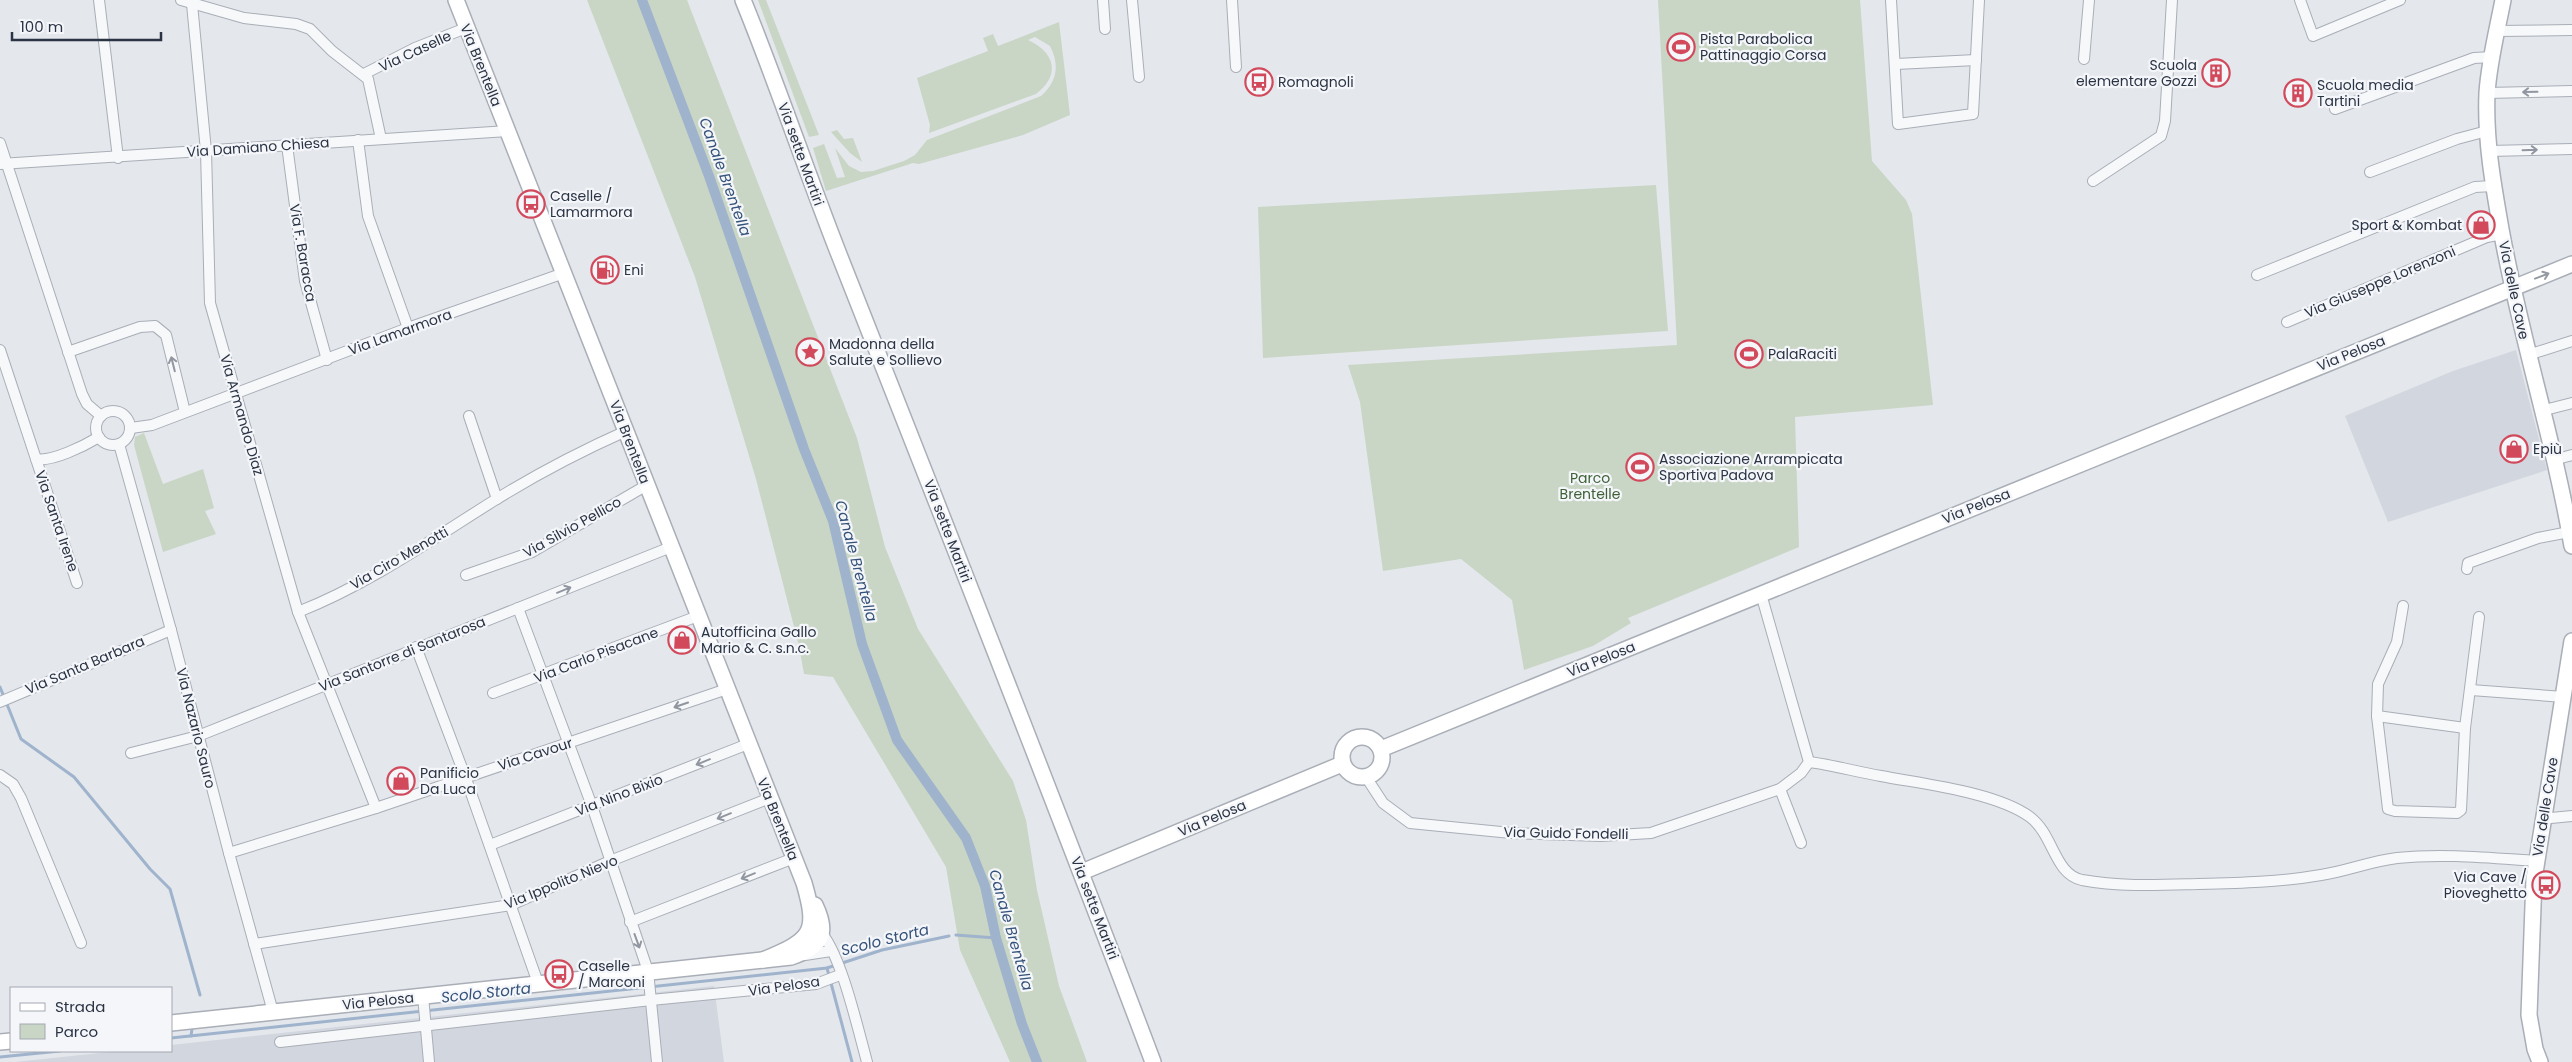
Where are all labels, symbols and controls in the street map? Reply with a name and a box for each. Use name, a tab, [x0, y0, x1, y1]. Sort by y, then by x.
scale bar	[12, 10, 161, 42]
text: 100 m	[20, 16, 63, 37]
street label: Via Brentella	[455, 21, 507, 109]
street label: Via Caselle	[375, 25, 455, 77]
place label: Pista Parabolica Pattinaggio Corsa	[1700, 29, 1826, 65]
sports icon: Pista Parabolica Pattinaggio Corsa	[1666, 32, 1696, 62]
place label: Scuola elementare Gozzi	[2076, 55, 2197, 91]
building icon: Scuola elementare Gozzi	[2201, 58, 2231, 88]
bus stop icon: Romagnoli	[1244, 67, 1274, 97]
place label: Romagnoli	[1278, 72, 1354, 92]
place label: Scuola media Tartini	[2317, 75, 2414, 111]
building icon: Scuola media Tartini	[2283, 78, 2313, 108]
one-way arrow	[2522, 87, 2538, 97]
street label: Via sette Martiri	[773, 100, 829, 208]
water label: Canale Brentella	[694, 115, 757, 239]
street label: Via Damiano Chiesa	[186, 132, 330, 162]
one-way arrow	[2522, 145, 2538, 154]
place label: Caselle / Lamarmora	[550, 186, 633, 222]
bus stop icon: Caselle / Lamarmora	[516, 189, 546, 219]
street label: Via F. Baracca	[285, 202, 321, 304]
shop icon: Sport & Kombat	[2466, 210, 2496, 240]
place label: Sport & Kombat	[2351, 215, 2462, 235]
street label: Via delle Cave	[2494, 239, 2534, 341]
street label: Via Giuseppe Lorenzoni	[2301, 241, 2459, 323]
fuel station icon: Eni	[590, 255, 620, 285]
place label: Eni	[624, 260, 644, 280]
one-way arrow	[2533, 271, 2549, 280]
street label: Via Lamarmora	[345, 304, 455, 360]
street label: Via Pelosa	[2314, 330, 2388, 376]
place label: Madonna della Salute e Sollievo	[829, 334, 942, 370]
place icon: Madonna della Salute e Sollievo	[795, 337, 825, 367]
sports icon: PalaRaciti	[1734, 339, 1764, 369]
place label: PalaRaciti	[1768, 344, 1837, 364]
street label: Via Armando Diaz	[215, 352, 269, 478]
one-way arrow	[168, 357, 178, 373]
street label: Via Brentella	[605, 397, 655, 487]
shop icon: Epiù	[2499, 434, 2529, 464]
place label: Epiù	[2533, 439, 2562, 459]
place label: Associazione Arrampicata Sportiva Padova	[1659, 449, 1843, 485]
sports icon: Associazione Arrampicata Sportiva Padova	[1625, 452, 1655, 482]
street label: Via Santa Irene	[30, 468, 84, 575]
park label: Parco Brentelle	[1560, 468, 1621, 504]
street label: Via sette Martiri	[919, 477, 977, 585]
street label: Via Pelosa	[1939, 483, 2013, 529]
street label: Via Silvio Pellico	[519, 492, 625, 562]
water label: Canale Brentella	[830, 498, 883, 624]
street label: Via Ciro Menotti	[346, 522, 452, 594]
one-way arrow	[556, 584, 571, 594]
street label: Via Santorre di Santarosa	[316, 611, 488, 697]
street label: Via Carlo Pisacane	[531, 622, 661, 688]
place label: Autofficina Gallo Mario & C. s.n.c.	[701, 622, 816, 658]
shop icon: Autofficina Gallo Mario & C. s.n.c.	[667, 625, 697, 655]
street label: Via Santa Barbara	[22, 631, 148, 699]
street label: Via Pelosa	[1564, 636, 1638, 682]
street label: Via Nazario Sauro	[171, 666, 221, 790]
one-way arrow	[673, 701, 689, 710]
street label: Via Cavour	[495, 733, 575, 775]
street label: Via delle Cave	[2527, 756, 2563, 858]
one-way arrow	[696, 758, 711, 768]
place label: Panificio Da Luca	[420, 763, 479, 799]
shop icon: Panificio Da Luca	[386, 766, 416, 796]
street label: Via Nino Bixio	[572, 769, 666, 821]
street label: Via Brentella	[752, 775, 804, 863]
street label: Via Pelosa	[1175, 795, 1249, 841]
one-way arrow	[717, 812, 732, 821]
street label: Via Guido Fondelli	[1503, 822, 1629, 844]
street label: Via Ippolito Nievo	[501, 850, 621, 914]
street label: Via sette Martiri	[1066, 854, 1124, 962]
water label: Canale Brentella	[984, 867, 1039, 993]
place label: Via Cave / Pioveghetto	[2444, 867, 2527, 903]
bus stop icon: Via Cave / Pioveghetto	[2531, 870, 2561, 900]
one-way arrow	[741, 871, 756, 881]
water label: Scolo Storta	[839, 918, 931, 961]
one-way arrow	[633, 933, 642, 948]
place label: Caselle / Marconi	[578, 956, 645, 992]
bus stop icon: Caselle / Marconi	[544, 959, 574, 989]
street label: Via Pelosa	[747, 971, 821, 1001]
water label: Scolo Storta	[440, 977, 532, 1008]
legend	[10, 987, 172, 1052]
street label: Via Pelosa	[341, 987, 415, 1015]
text: Strada	[55, 996, 105, 1017]
text: Parco	[55, 1021, 98, 1042]

